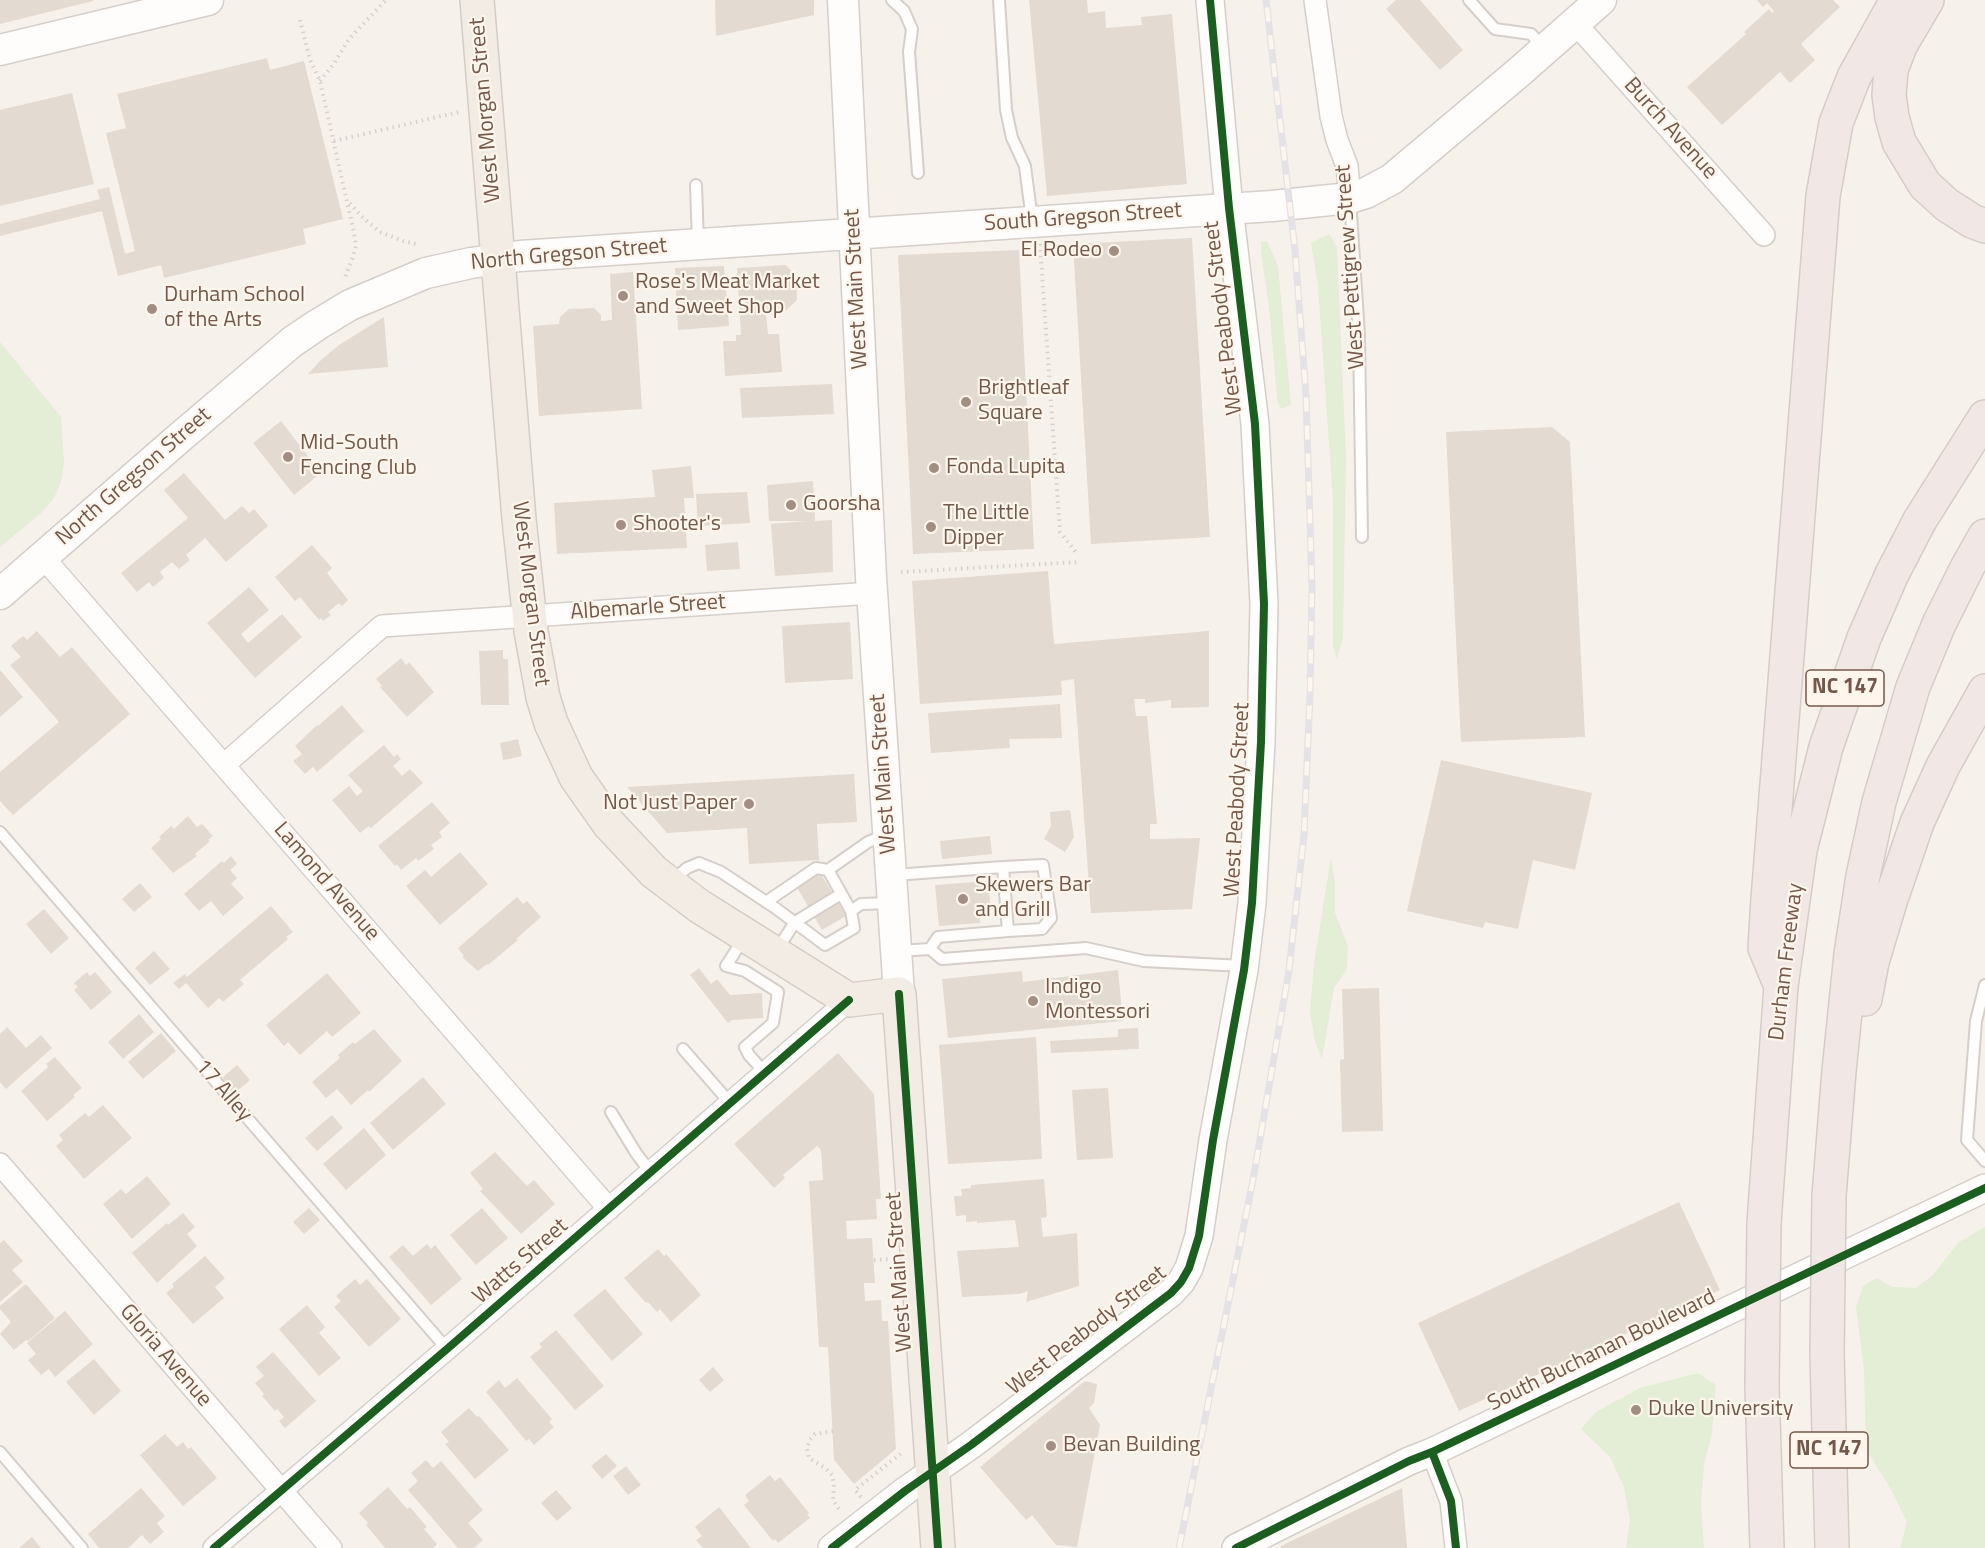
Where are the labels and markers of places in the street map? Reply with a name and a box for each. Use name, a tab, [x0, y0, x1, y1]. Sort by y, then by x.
place label: El Rodeo	[1021, 238, 1102, 264]
marker: El Rodeo	[1107, 244, 1121, 258]
place label: Rose's Meat Market and Sweet Shop	[635, 270, 820, 322]
place label: Durham School of the Arts	[164, 283, 305, 334]
marker: Rose's Meat Market and Sweet Shop	[616, 289, 630, 303]
marker: Durham School of the Arts	[145, 302, 159, 316]
place label: Brightleaf Square	[978, 376, 1069, 428]
marker: Brightleaf Square	[959, 395, 973, 409]
place label: Mid-South Fencing Club	[300, 431, 417, 482]
marker: Mid-South Fencing Club	[281, 450, 295, 464]
place label: Fonda Lupita	[946, 455, 1065, 481]
marker: Fonda Lupita	[927, 461, 941, 475]
place label: Goorsha	[803, 492, 880, 518]
marker: Goorsha	[784, 498, 798, 512]
place label: The Little Dipper	[943, 501, 1029, 552]
place label: Shooter's	[633, 512, 721, 538]
marker: Shooter's	[614, 518, 628, 532]
marker: The Little Dipper	[924, 520, 938, 534]
place label: Not Just Paper	[603, 791, 737, 817]
marker: Not Just Paper	[742, 797, 756, 811]
place label: Skewers Bar and Grill	[975, 873, 1091, 924]
marker: Skewers Bar and Grill	[956, 892, 970, 906]
place label: Indigo Montessori	[1045, 975, 1150, 1026]
marker: Indigo Montessori	[1026, 994, 1040, 1008]
place label: Duke University	[1648, 1397, 1793, 1423]
marker: Duke University	[1629, 1403, 1643, 1417]
place label: Bevan Building	[1063, 1433, 1200, 1459]
marker: Bevan Building	[1044, 1439, 1058, 1453]

